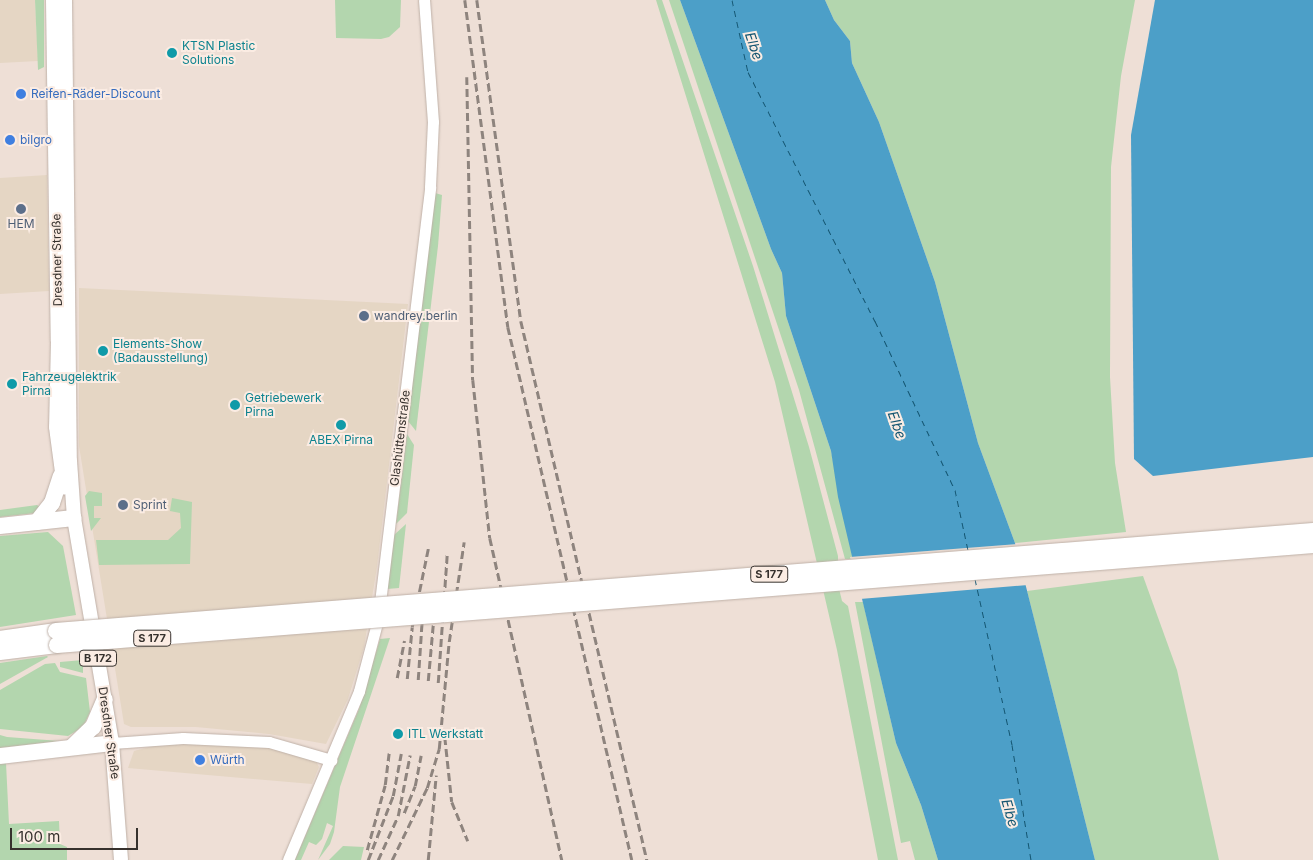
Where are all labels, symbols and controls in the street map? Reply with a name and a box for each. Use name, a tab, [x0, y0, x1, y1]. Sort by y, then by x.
water label: Elbe	[741, 30, 767, 62]
place label: KTSN Plastic Solutions	[182, 39, 255, 67]
marker: KTSN Plastic Solutions	[166, 47, 178, 59]
place label: Reifen-Räder-Discount	[31, 87, 161, 101]
marker: Reifen-Räder-Discount	[15, 88, 27, 100]
place label: bilgro	[20, 133, 52, 147]
marker: bilgro	[4, 134, 16, 146]
marker: HEM	[15, 203, 27, 215]
street label: Dresdner Straße	[49, 213, 65, 307]
place label: HEM	[8, 217, 34, 231]
place label: wandrey.berlin	[374, 309, 458, 323]
marker: wandrey.berlin	[358, 310, 370, 322]
place label: Elements-Show (Badausstellung)	[113, 337, 208, 365]
marker: Elements-Show (Badausstellung)	[97, 345, 109, 357]
place label: Fahrzeugelektrik Pirna	[22, 370, 117, 398]
marker: Fahrzeugelektrik Pirna	[6, 378, 18, 390]
street label: Glashüttenstraße	[387, 389, 413, 487]
place label: Getriebewerk Pirna	[245, 391, 322, 419]
marker: Getriebewerk Pirna	[229, 399, 241, 411]
water label: Elbe	[884, 409, 910, 441]
marker: ABEX Pirna	[335, 419, 347, 431]
place label: ABEX Pirna	[309, 433, 373, 447]
place label: Sprint	[133, 498, 167, 512]
marker: Sprint	[117, 499, 129, 511]
road number: S 177	[749, 566, 789, 582]
road number: S 177	[132, 630, 172, 646]
road number: B 172	[78, 650, 118, 666]
street label: Dresdner Straße	[95, 686, 123, 780]
place label: ITL Werkstatt	[408, 727, 483, 741]
marker: ITL Werkstatt	[392, 728, 404, 740]
place label: Würth	[210, 753, 245, 767]
marker: Würth	[194, 754, 206, 766]
water label: Elbe	[998, 797, 1022, 829]
scale bar	[12, 818, 140, 850]
text: 100 m	[18, 827, 60, 846]

